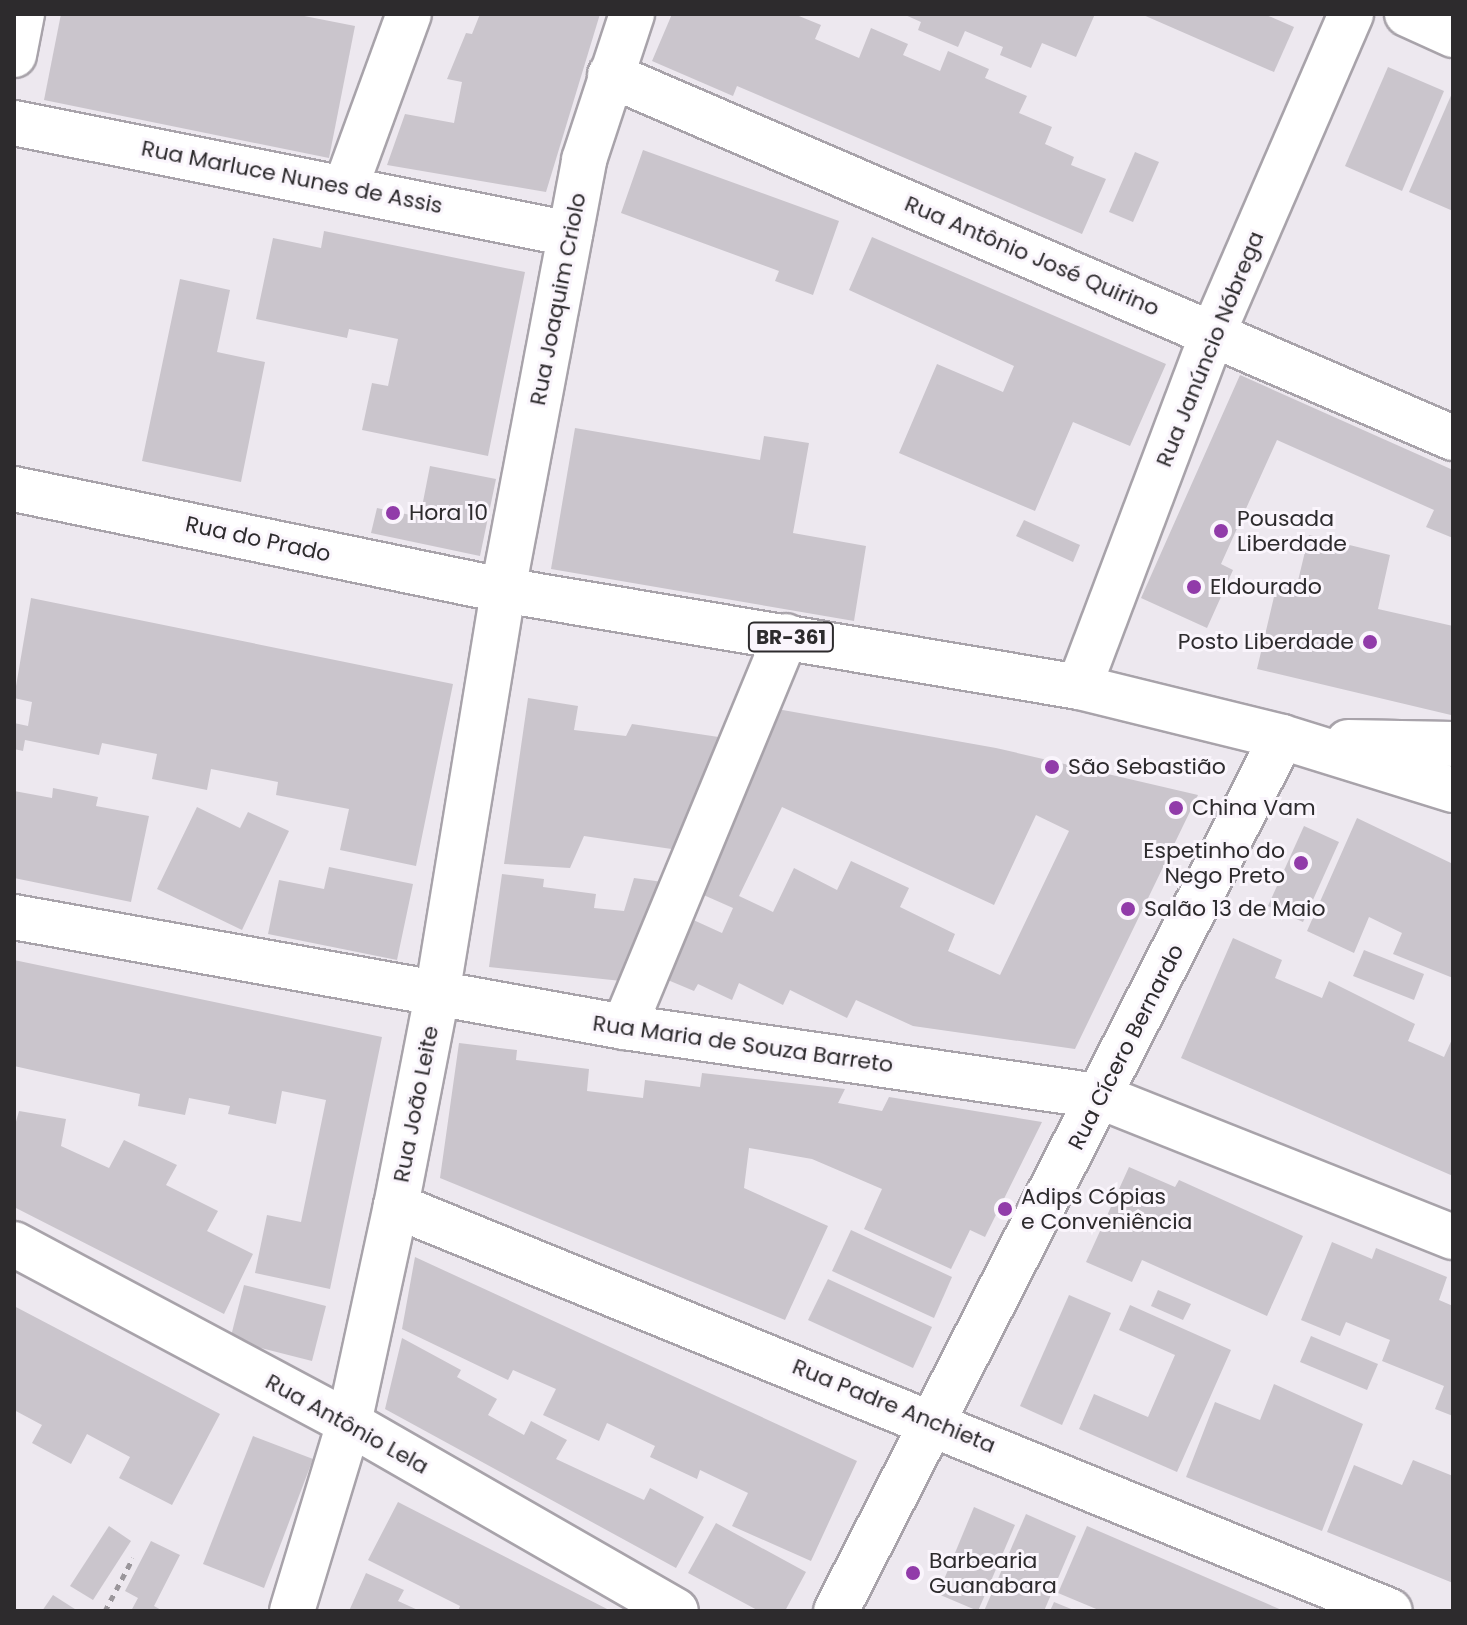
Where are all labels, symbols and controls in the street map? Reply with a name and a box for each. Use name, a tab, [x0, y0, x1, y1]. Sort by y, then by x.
street label: Rua Marluce Nunes de Assis	[139, 135, 445, 219]
street label: Rua Antônio José Quirino	[901, 190, 1163, 322]
street label: Rua Joaquim Criolo	[524, 191, 592, 407]
street label: Rua Janúncio Nóbrega	[1151, 227, 1269, 471]
place label: Hora 10	[409, 500, 488, 526]
marker: Hora 10	[384, 504, 402, 522]
place label: Pousada Liberdade	[1237, 505, 1347, 556]
street label: Rua do Prado	[183, 511, 333, 567]
marker: Pousada Liberdade	[1212, 522, 1230, 540]
place label: Eldourado	[1210, 574, 1322, 600]
marker: Eldourado	[1185, 578, 1203, 596]
road number: BR-361	[747, 621, 835, 653]
place label: Posto Liberdade	[1178, 629, 1354, 655]
marker: Posto Liberdade	[1361, 633, 1379, 651]
place label: São Sebastião	[1068, 754, 1226, 780]
marker: São Sebastião	[1043, 758, 1061, 776]
place label: China Vam	[1192, 795, 1316, 821]
marker: China Vam	[1167, 799, 1185, 817]
place label: Espetinho do Nego Preto	[1143, 837, 1285, 888]
marker: Espetinho do Nego Preto	[1292, 854, 1310, 872]
place label: Salão 13 de Maio	[1144, 896, 1326, 922]
marker: Salão 13 de Maio	[1119, 900, 1137, 918]
street label: Rua Cícero Bernardo	[1063, 940, 1189, 1154]
street label: Rua Maria de Souza Barreto	[591, 1010, 895, 1078]
street label: Rua João Leite	[388, 1023, 444, 1185]
place label: Adips Cópias e Conveniência	[1021, 1183, 1192, 1234]
marker: Adips Cópias e Conveniência	[996, 1200, 1014, 1218]
street label: Rua Padre Anchieta	[789, 1353, 999, 1459]
street label: Rua Antônio Lela	[261, 1368, 433, 1480]
place label: Barbearia Guanabara	[929, 1547, 1057, 1598]
marker: Barbearia Guanabara	[904, 1564, 922, 1582]

